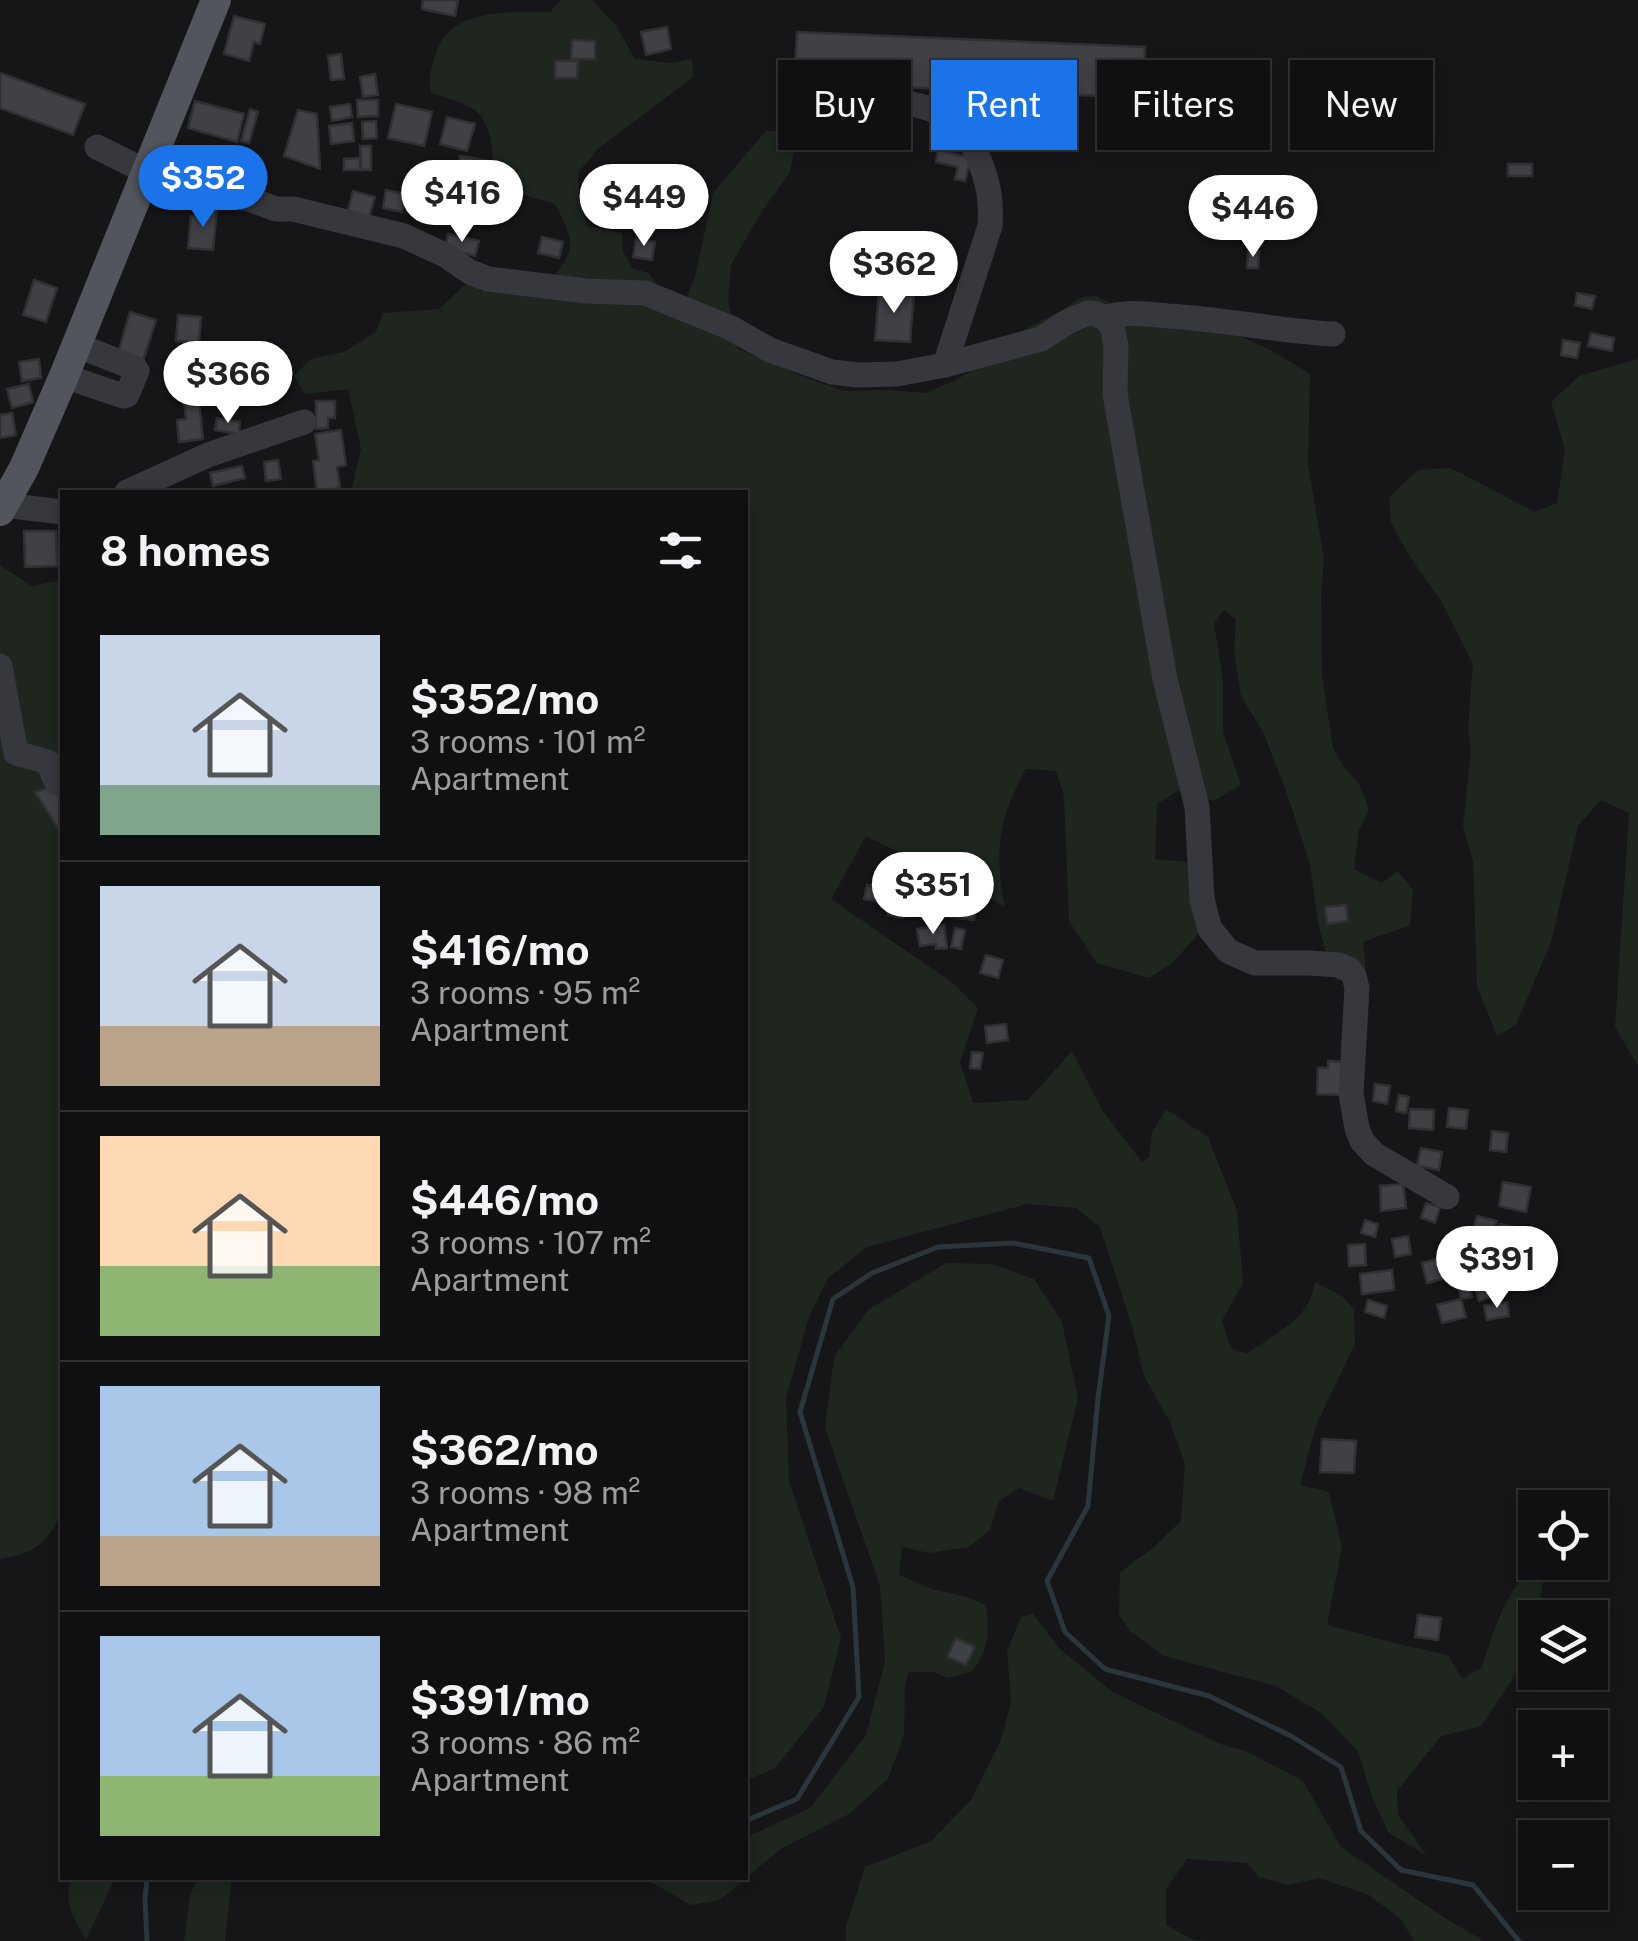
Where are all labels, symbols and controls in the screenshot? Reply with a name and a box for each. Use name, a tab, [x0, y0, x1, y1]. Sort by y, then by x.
chip: Buy	[778, 60, 911, 150]
chip: Rent	[931, 60, 1077, 150]
chip: Filters	[1097, 60, 1270, 150]
chip: New	[1290, 60, 1433, 150]
pin: $352	[144, 145, 262, 230]
text: $352	[161, 159, 245, 196]
pin: $416	[403, 160, 521, 245]
pin: $449	[585, 164, 703, 249]
text: $416	[423, 174, 501, 211]
pin: $446	[1194, 175, 1312, 260]
text: $449	[602, 178, 686, 215]
text: $446	[1211, 189, 1295, 226]
pin: $362	[835, 231, 953, 316]
text: $362	[852, 245, 936, 282]
pin: $366	[169, 341, 287, 426]
text: $366	[185, 355, 271, 392]
icon: filters	[653, 523, 708, 578]
text: 8 homes	[100, 526, 271, 575]
text: $352/mo	[410, 674, 599, 723]
icon: home	[180, 675, 300, 795]
text: 3 rooms · 101 m²	[410, 723, 646, 760]
text: Apartment	[410, 760, 570, 797]
pin: $351	[874, 852, 992, 937]
text: $351	[894, 866, 972, 903]
text: $416/mo	[410, 925, 590, 974]
icon: home	[180, 926, 300, 1046]
text: 3 rooms · 95 m²	[410, 974, 640, 1011]
text: Apartment	[410, 1011, 570, 1048]
text: $446/mo	[410, 1175, 599, 1224]
icon: home	[180, 1176, 300, 1296]
text: 3 rooms · 107 m²	[410, 1224, 651, 1261]
pin: $391	[1438, 1226, 1556, 1311]
text: $391	[1458, 1240, 1536, 1277]
text: Apartment	[410, 1261, 570, 1298]
text: $362/mo	[410, 1425, 599, 1474]
icon: home	[180, 1426, 300, 1546]
text: 3 rooms · 98 m²	[410, 1474, 640, 1511]
map controls	[1518, 1490, 1608, 1910]
button: locate	[1518, 1490, 1608, 1580]
text: Apartment	[410, 1511, 570, 1548]
button: layers	[1518, 1600, 1608, 1690]
text: $391/mo	[410, 1675, 590, 1724]
icon: home	[180, 1676, 300, 1796]
button: +	[1518, 1710, 1608, 1800]
text: 3 rooms · 86 m²	[410, 1724, 640, 1761]
text: Apartment	[410, 1761, 570, 1798]
button: −	[1518, 1820, 1608, 1910]

